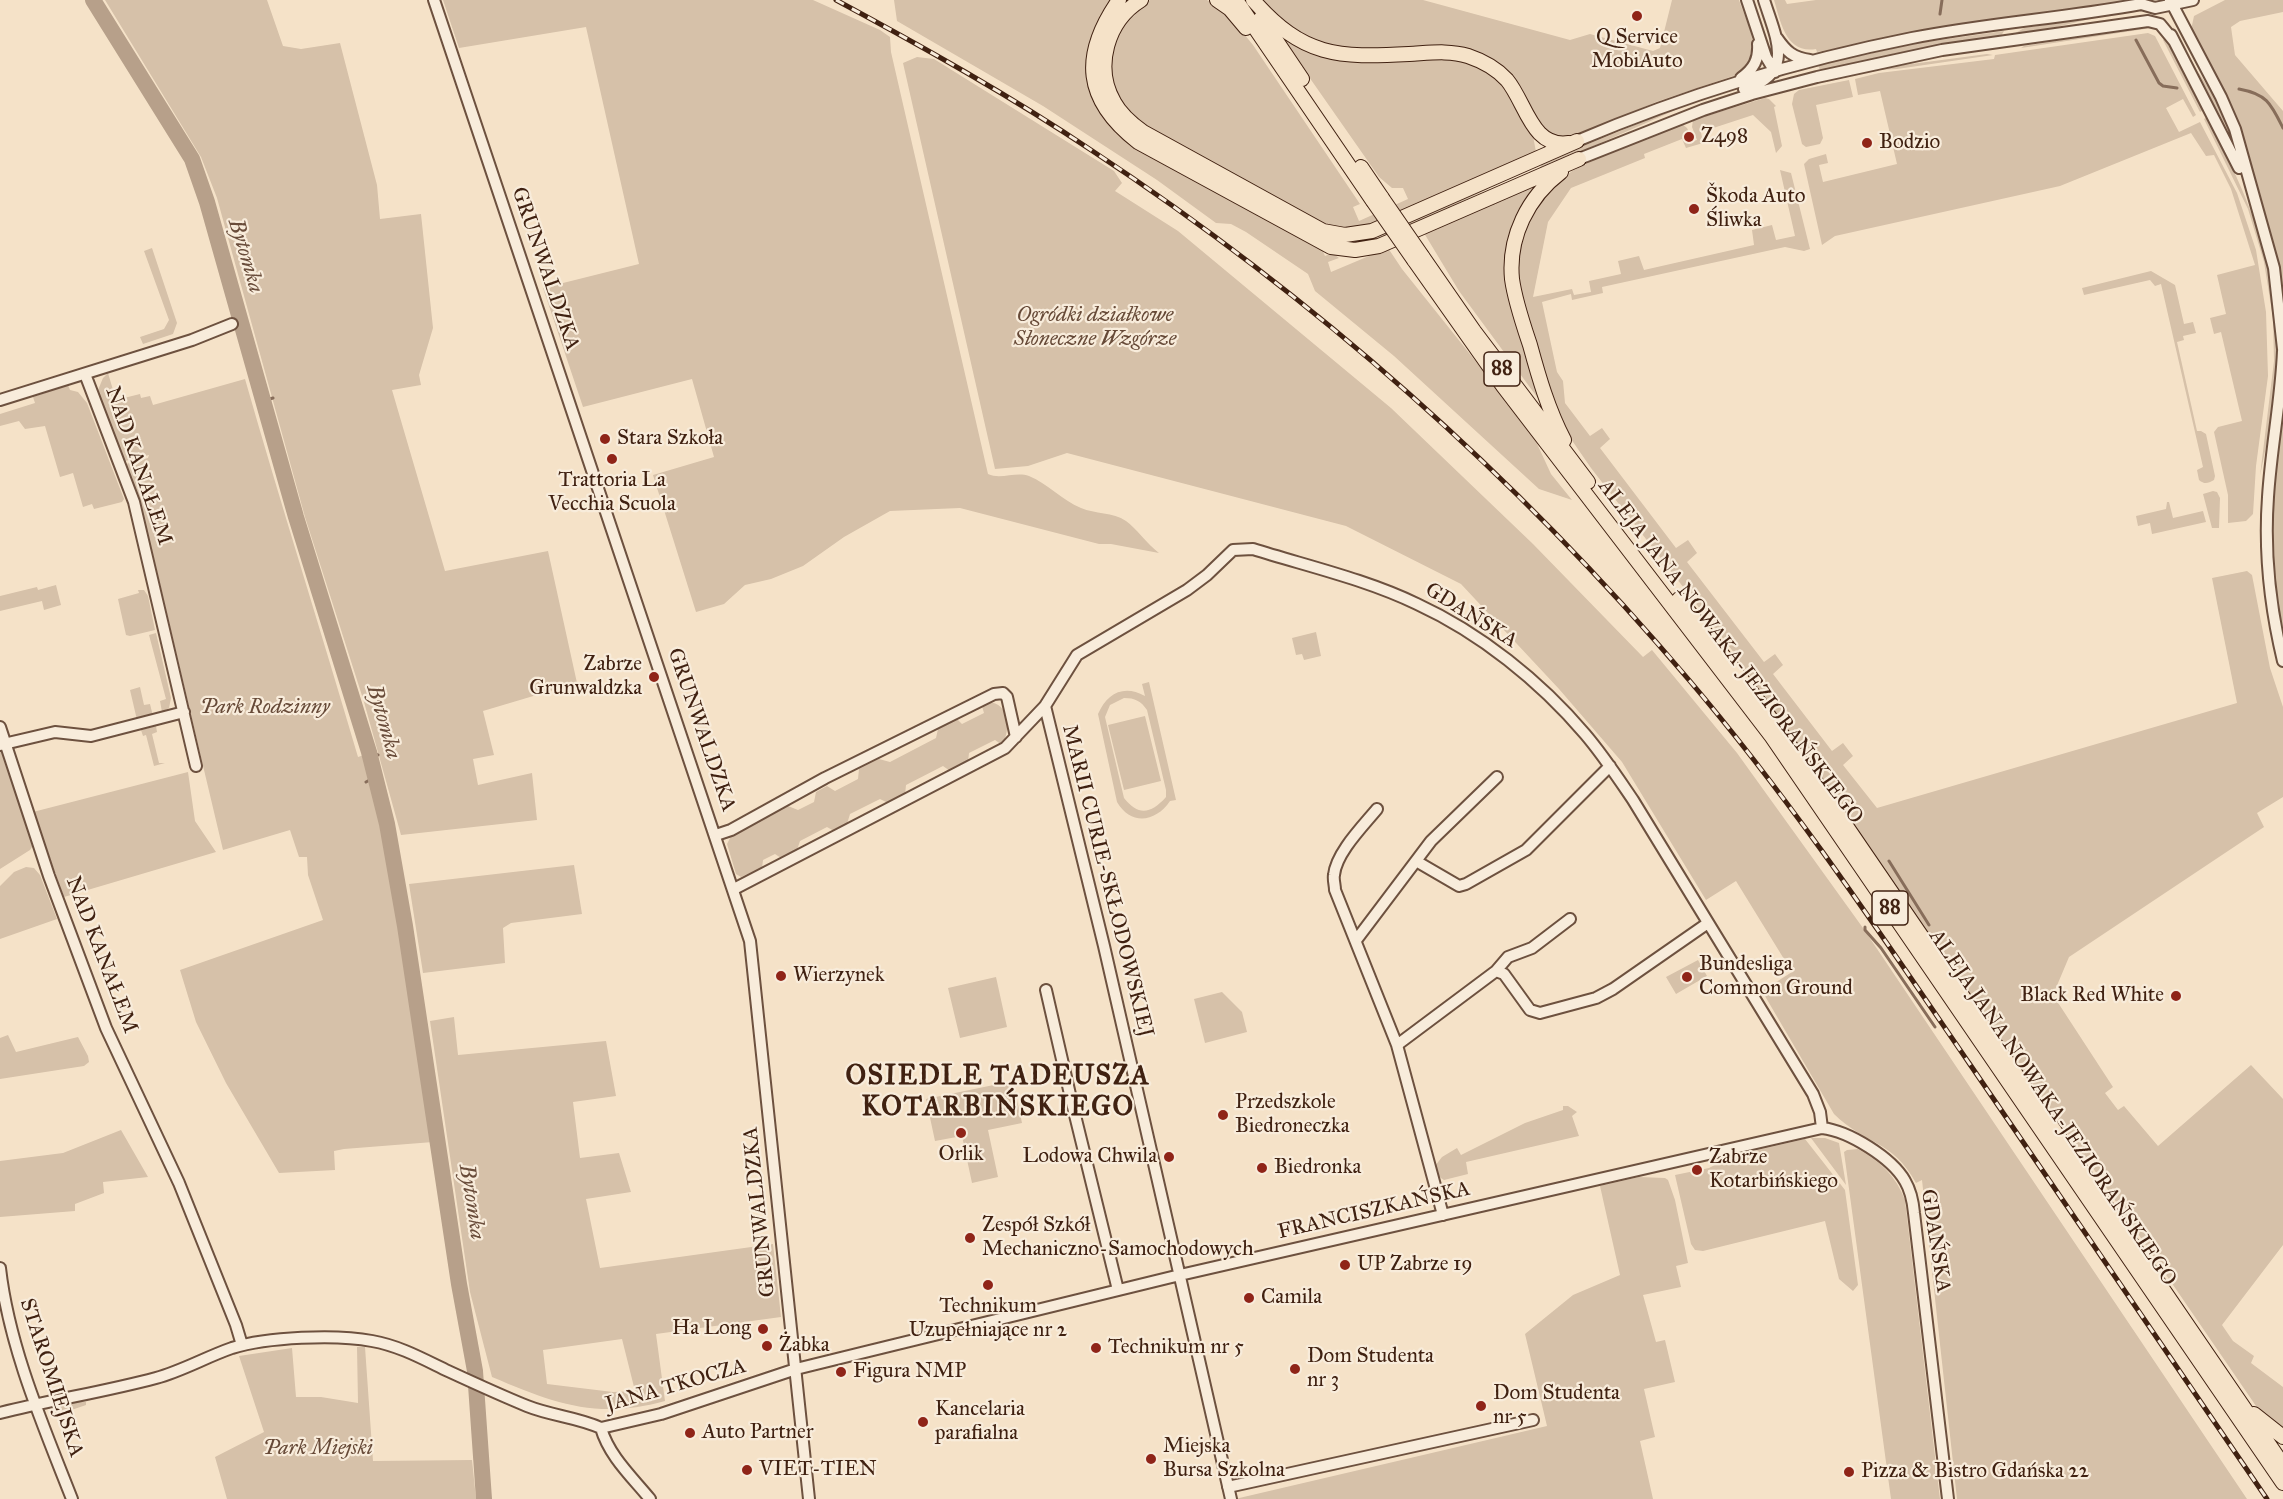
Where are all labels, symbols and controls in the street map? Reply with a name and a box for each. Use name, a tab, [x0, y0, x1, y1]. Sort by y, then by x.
marker: Q Service MobiAuto	[1630, 9, 1644, 23]
place label: Q Service MobiAuto	[1591, 25, 1683, 75]
place label: Z498	[1701, 124, 1748, 150]
marker: Z498	[1682, 130, 1696, 144]
place label: Bodzio	[1879, 130, 1940, 156]
marker: Bodzio	[1860, 136, 1874, 150]
street label: GRUNWALDZKA	[505, 184, 585, 354]
place label: Škoda Auto Śliwka	[1706, 184, 1806, 234]
marker: Škoda Auto Śliwka	[1687, 202, 1701, 216]
water label: Bytomka	[221, 216, 269, 296]
park label: Ogródki działkowe Słoneczne Wzgórze	[1014, 303, 1176, 353]
road number: 88	[1484, 352, 1520, 386]
street label: NAD KANAŁEM	[99, 383, 177, 549]
place label: Stara Szkoła	[617, 426, 723, 452]
marker: Stara Szkoła	[598, 432, 612, 446]
marker: Trattoria La Vecchia Scuola	[605, 452, 619, 466]
place label: Trattoria La Vecchia Scuola	[548, 468, 676, 518]
street label: ALEJA JANA NOWAKA-JEZIORAŃSKIEGO	[1592, 475, 1868, 829]
street label: GDAŃSKA	[1420, 578, 1522, 654]
street label: GRUNWALDZKA	[661, 645, 741, 815]
place label: Zabrze Grunwaldzka	[529, 652, 642, 702]
marker: Zabrze Grunwaldzka	[647, 670, 661, 684]
water label: Bytomka	[360, 682, 406, 762]
park label: Park Rodzinny	[200, 695, 330, 721]
street label: MARII CURIE-SKŁODOWSKIEJ	[1056, 722, 1158, 1040]
street label: NAD KANAŁEM	[59, 873, 143, 1037]
road number: 88	[1872, 891, 1908, 925]
street label: ALEJA JANA NOWAKA-JEZIORAŃSKIEGO	[1923, 925, 2181, 1291]
place label: Bundesliga Common Ground	[1699, 952, 1853, 1002]
place label: Wierzynek	[793, 963, 885, 989]
marker: Wierzynek	[774, 969, 788, 983]
marker: Bundesliga Common Ground	[1680, 970, 1694, 984]
place label: Black Red White	[2020, 983, 2164, 1009]
marker: Black Red White	[2169, 989, 2183, 1003]
district label: OSIEDLE TADEUSZA KOTARBIŃSKIEGO	[845, 1061, 1151, 1124]
place label: Przedszkole Biedroneczka	[1235, 1090, 1350, 1140]
marker: Przedszkole Biedroneczka	[1216, 1108, 1230, 1122]
street label: GRUNWALDZKA	[739, 1126, 781, 1298]
marker: Orlik	[954, 1126, 968, 1140]
place label: Orlik	[939, 1142, 983, 1168]
place label: Lodowa Chwila	[1023, 1144, 1157, 1170]
place label: Zabrze Kotarbińskiego	[1709, 1145, 1838, 1195]
marker: Lodowa Chwila	[1162, 1150, 1176, 1164]
place label: Biedronka	[1274, 1155, 1361, 1181]
marker: Biedronka	[1255, 1161, 1269, 1175]
water label: Bytomka	[452, 1162, 490, 1242]
marker: Zabrze Kotarbińskiego	[1690, 1163, 1704, 1177]
street label: FRANCISZKAŃSKA	[1275, 1177, 1473, 1245]
street label: GDAŃSKA	[1914, 1187, 1956, 1295]
place label: Zespół Szkół Mechaniczno-Samochodowych	[982, 1213, 1254, 1263]
marker: Zespół Szkół Mechaniczno-Samochodowych	[963, 1231, 977, 1245]
place label: UP Zabrze 19	[1357, 1252, 1472, 1278]
marker: UP Zabrze 19	[1338, 1258, 1352, 1272]
marker: Technikum Uzupełniające nr 2	[981, 1278, 995, 1292]
place label: Camila	[1261, 1285, 1322, 1311]
marker: Camila	[1242, 1291, 1256, 1305]
place label: Technikum Uzupełniające nr 2	[909, 1294, 1067, 1344]
street label: STAROMIEJSKA	[13, 1295, 89, 1461]
place label: Ha Long	[672, 1316, 751, 1342]
marker: Ha Long	[756, 1322, 770, 1336]
place label: Żabka	[779, 1333, 830, 1359]
place label: Technikum nr 5	[1108, 1335, 1244, 1361]
marker: Żabka	[760, 1339, 774, 1353]
marker: Technikum nr 5	[1089, 1341, 1103, 1355]
place label: Dom Studenta nr 3	[1307, 1344, 1434, 1394]
street label: JANA TKOCZA	[603, 1354, 749, 1418]
place label: Figura NMP	[853, 1359, 966, 1385]
marker: Dom Studenta nr 3	[1288, 1362, 1302, 1376]
marker: Figura NMP	[834, 1365, 848, 1379]
place label: Dom Studenta nr 5	[1493, 1381, 1620, 1431]
place label: Kancelaria parafialna	[935, 1397, 1025, 1447]
marker: Dom Studenta nr 5	[1474, 1399, 1488, 1413]
marker: Kancelaria parafialna	[916, 1415, 930, 1429]
place label: Auto Partner	[702, 1420, 814, 1446]
marker: Auto Partner	[683, 1426, 697, 1440]
place label: Miejska Bursa Szkolna	[1163, 1434, 1285, 1484]
park label: Park Miejski	[263, 1436, 373, 1462]
marker: Miejska Bursa Szkolna	[1144, 1452, 1158, 1466]
place label: VIET-TIEN	[759, 1457, 877, 1483]
place label: Pizza & Bistro Gdańska 22	[1861, 1459, 2089, 1485]
marker: VIET-TIEN	[740, 1463, 754, 1477]
marker: Pizza & Bistro Gdańska 22	[1842, 1465, 1856, 1479]

